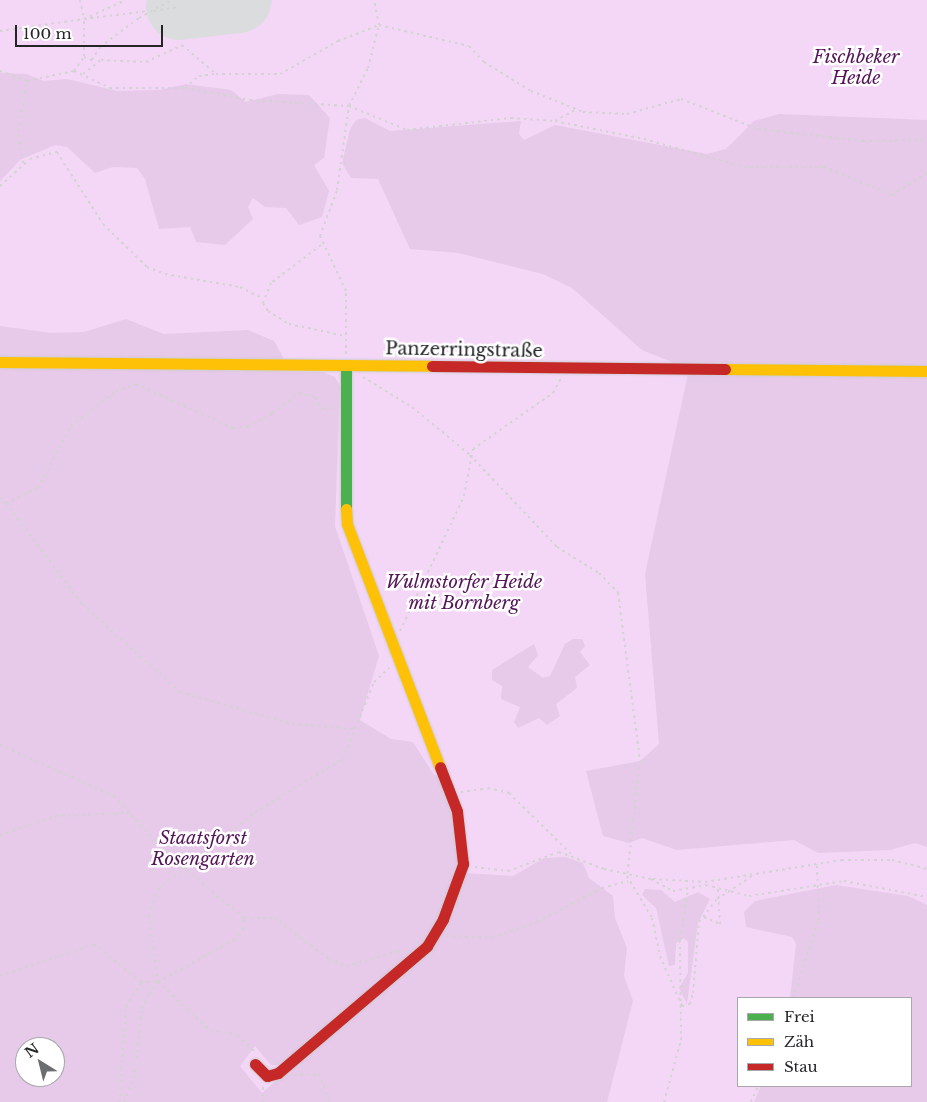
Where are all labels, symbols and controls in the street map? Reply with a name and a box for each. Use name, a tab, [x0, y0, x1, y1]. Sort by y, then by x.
scale bar	[18, 15, 165, 47]
text: 100 m	[23, 24, 72, 43]
park label: Fischbeker Heide	[813, 47, 899, 90]
street label: Panzerringstraße	[385, 338, 543, 362]
park label: Wulmstorfer Heide mit Bornberg	[386, 572, 542, 614]
park label: Staatsforst Rosengarten	[151, 828, 255, 871]
legend	[737, 997, 912, 1087]
text: Frei	[784, 1007, 815, 1026]
text: Zäh	[784, 1032, 814, 1051]
north arrow	[15, 1037, 65, 1087]
text: N	[21, 1040, 42, 1062]
text: Stau	[784, 1057, 818, 1076]

